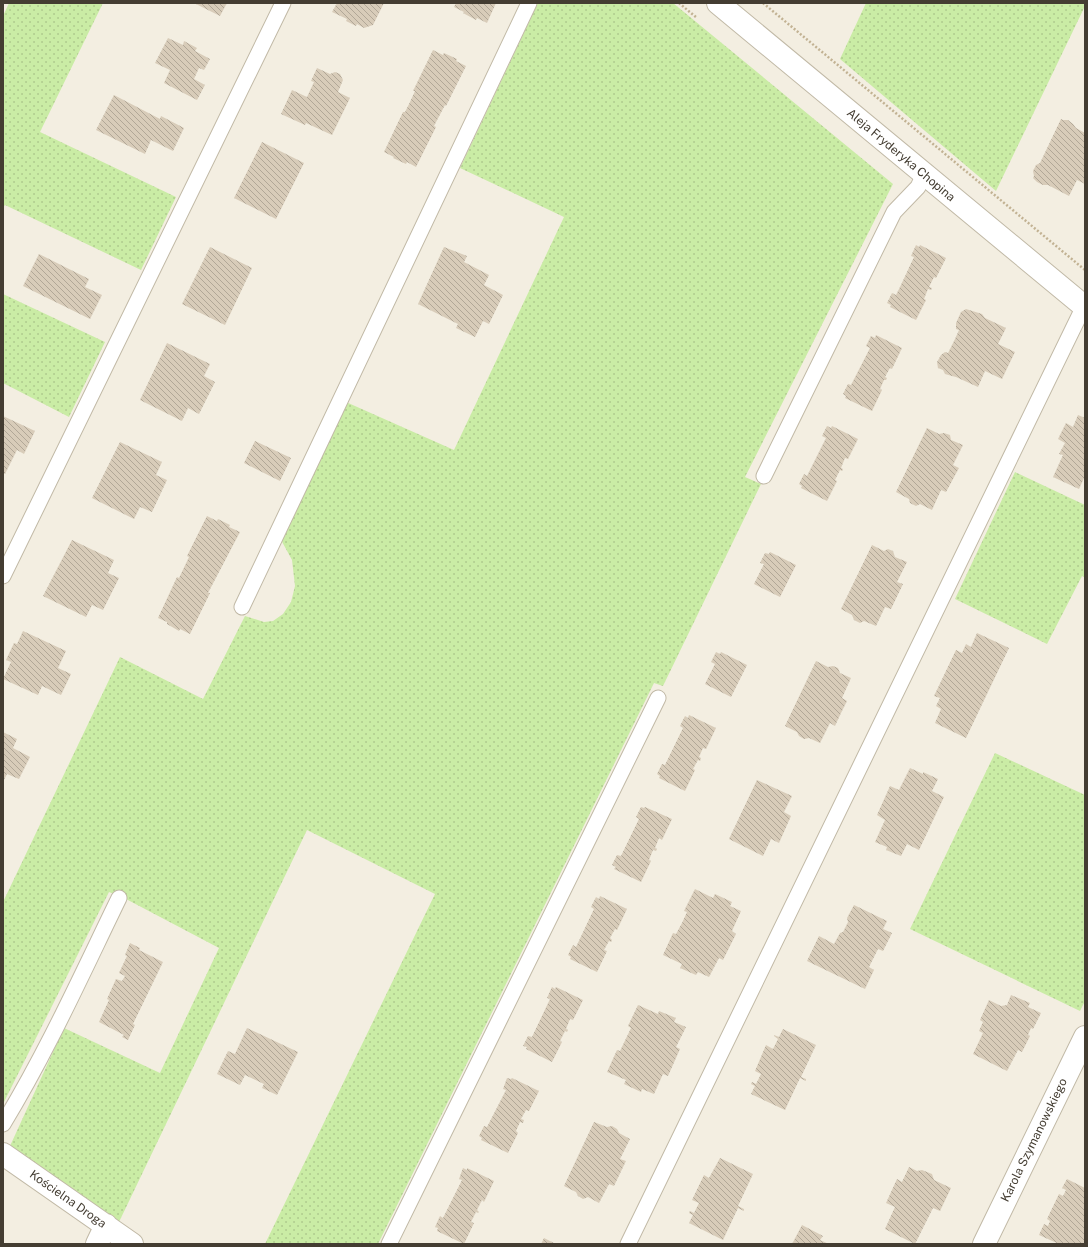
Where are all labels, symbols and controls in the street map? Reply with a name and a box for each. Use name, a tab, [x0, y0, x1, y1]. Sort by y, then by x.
street label: Aleja Fryderyka Chopina	[844, 106, 958, 204]
street label: Karola Szymanowskiego	[998, 1076, 1070, 1204]
street label: Kościelna Droga	[27, 1167, 109, 1231]

